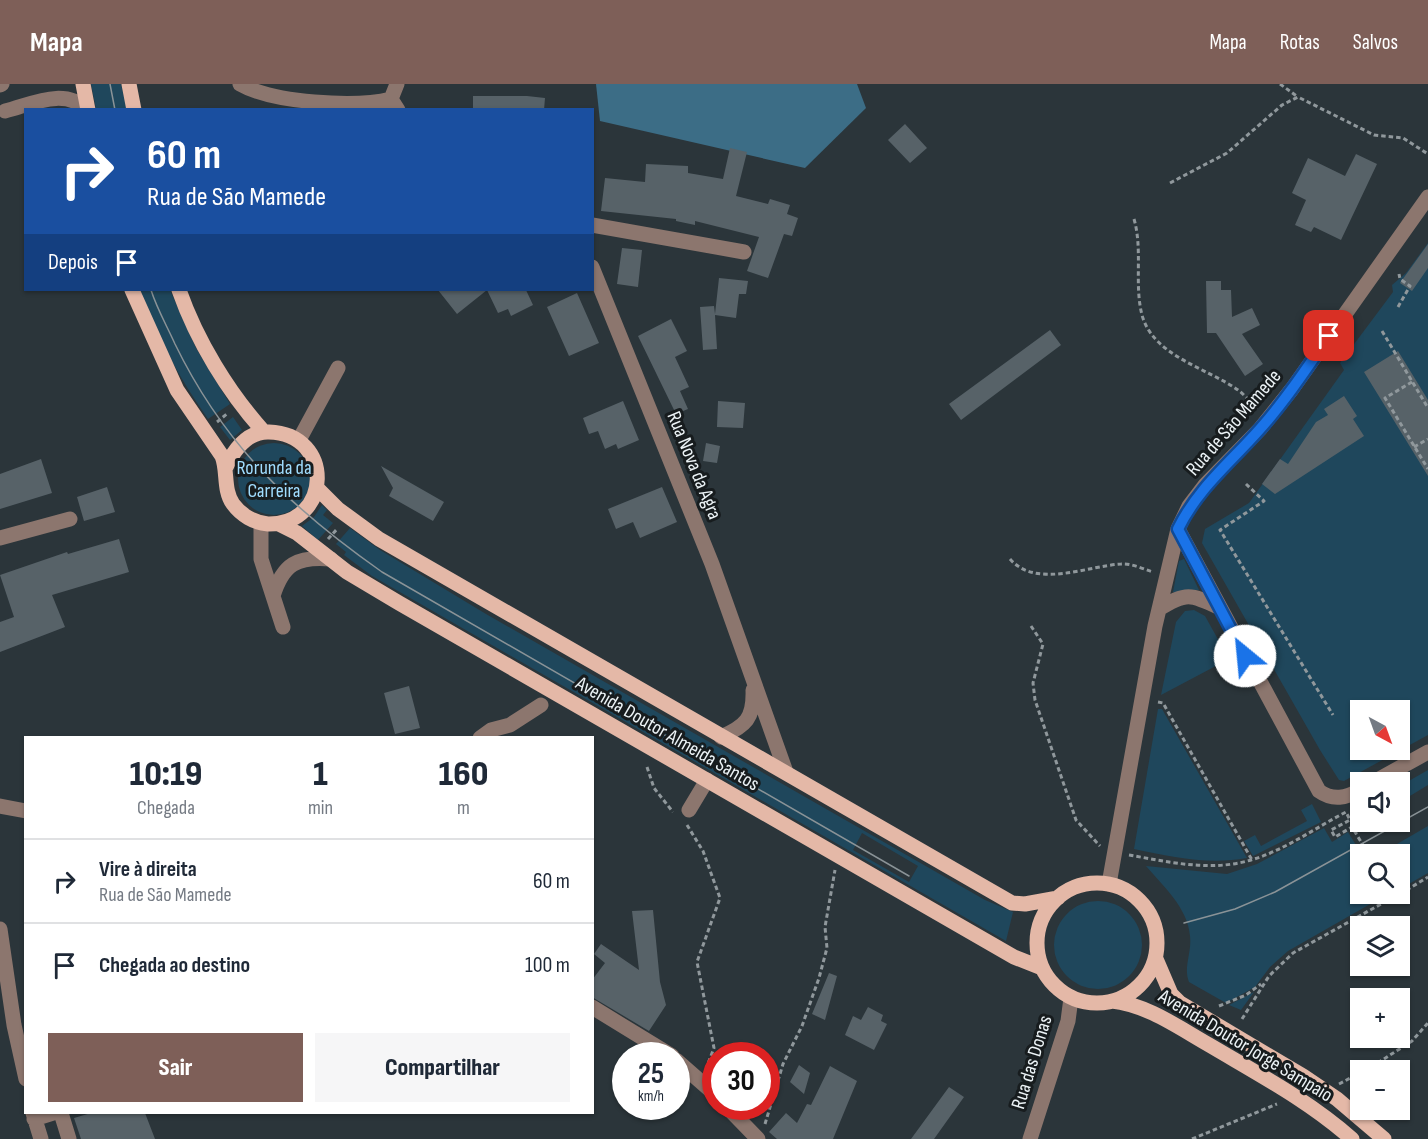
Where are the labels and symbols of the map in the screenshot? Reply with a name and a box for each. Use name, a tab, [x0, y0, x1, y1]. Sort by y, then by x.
pin	[1303, 310, 1354, 361]
street label: Rua de São Mamede	[1181, 365, 1286, 481]
street label: Rua Nova da Agra	[662, 408, 727, 523]
park label: Rorunda da Carreira	[236, 456, 312, 503]
position arrow	[1213, 624, 1277, 688]
street label: Avenida Doutor Almeida Santos	[571, 671, 763, 796]
north arrow	[1350, 700, 1410, 760]
street label: Avenida Doutor Jorge Sampaio	[1153, 984, 1337, 1107]
street label: Rua das Donas	[1006, 1013, 1058, 1112]
speed limit sign: 30	[702, 1042, 780, 1120]

